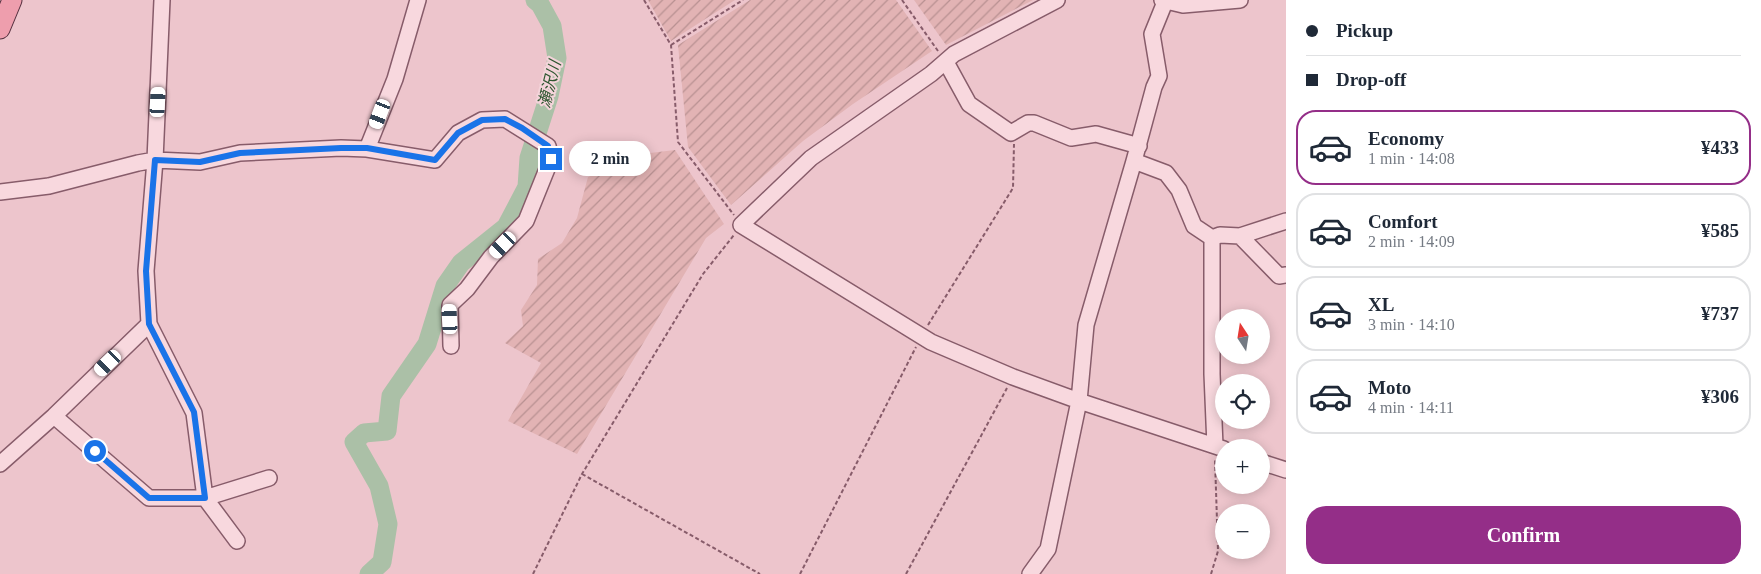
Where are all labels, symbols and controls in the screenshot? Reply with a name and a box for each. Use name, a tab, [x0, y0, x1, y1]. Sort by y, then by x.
text: Pickup	[1336, 20, 1393, 41]
water label: 瀬沢川	[535, 57, 564, 109]
text: Drop-off	[1336, 69, 1406, 90]
car	[149, 87, 166, 117]
car	[367, 97, 392, 131]
icon: car	[1308, 125, 1353, 170]
text: Economy	[1368, 128, 1444, 149]
text: ¥433	[1701, 137, 1739, 158]
callout: 2 min	[568, 142, 651, 176]
route end	[540, 148, 562, 170]
text: 2 min	[591, 150, 629, 167]
text: 1 min · 14:08	[1368, 150, 1455, 167]
icon: car	[1308, 208, 1353, 253]
text: Comfort	[1368, 211, 1438, 232]
text: ¥585	[1701, 220, 1739, 241]
car	[487, 229, 518, 261]
text: 2 min · 14:09	[1368, 233, 1455, 250]
icon: car	[1308, 291, 1353, 336]
text: XL	[1368, 294, 1394, 315]
text: ¥737	[1701, 303, 1739, 324]
car	[441, 304, 458, 334]
north arrow	[1215, 309, 1270, 364]
map controls	[1215, 309, 1270, 559]
text: 3 min · 14:10	[1368, 316, 1455, 333]
car	[91, 347, 124, 379]
button: locate	[1215, 374, 1270, 429]
icon: car	[1308, 374, 1353, 419]
text: Moto	[1368, 377, 1411, 398]
text: ¥306	[1701, 386, 1739, 407]
text: 4 min · 14:11	[1368, 399, 1454, 416]
button: +	[1215, 439, 1270, 494]
route start	[84, 440, 106, 462]
button: −	[1215, 504, 1270, 559]
button: Confirm	[1306, 506, 1741, 564]

